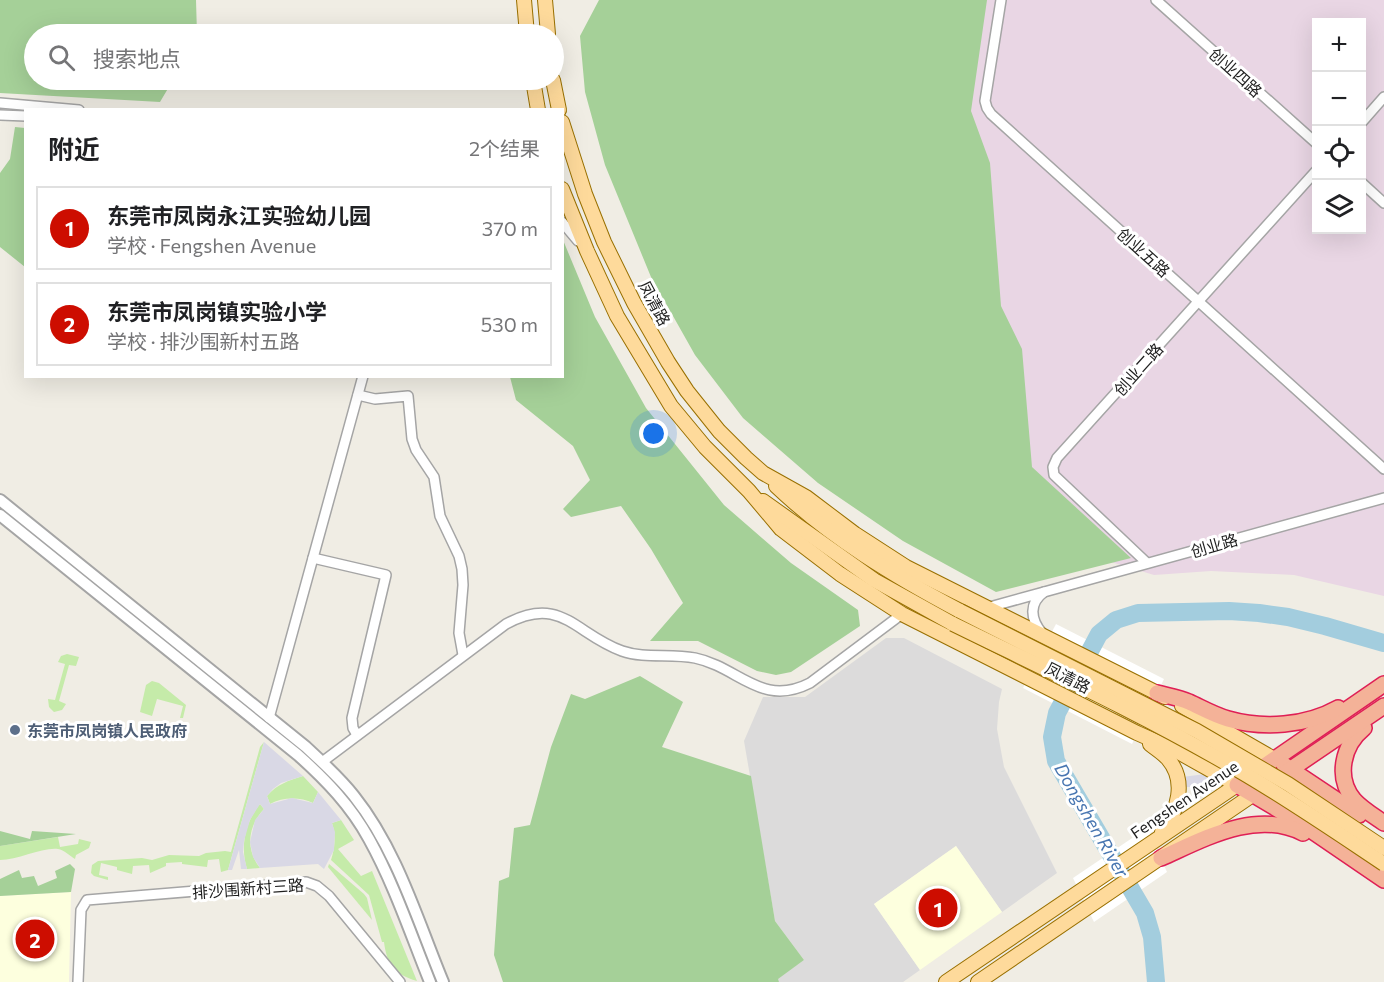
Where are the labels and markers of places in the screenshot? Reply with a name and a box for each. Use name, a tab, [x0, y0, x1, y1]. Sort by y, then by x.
place label: 东莞市凤岗镇人民政府	[27, 721, 187, 740]
marker: 东莞市凤岗镇人民政府	[8, 723, 22, 737]
pin: 1	[918, 886, 958, 930]
pin: 2	[15, 916, 54, 962]

